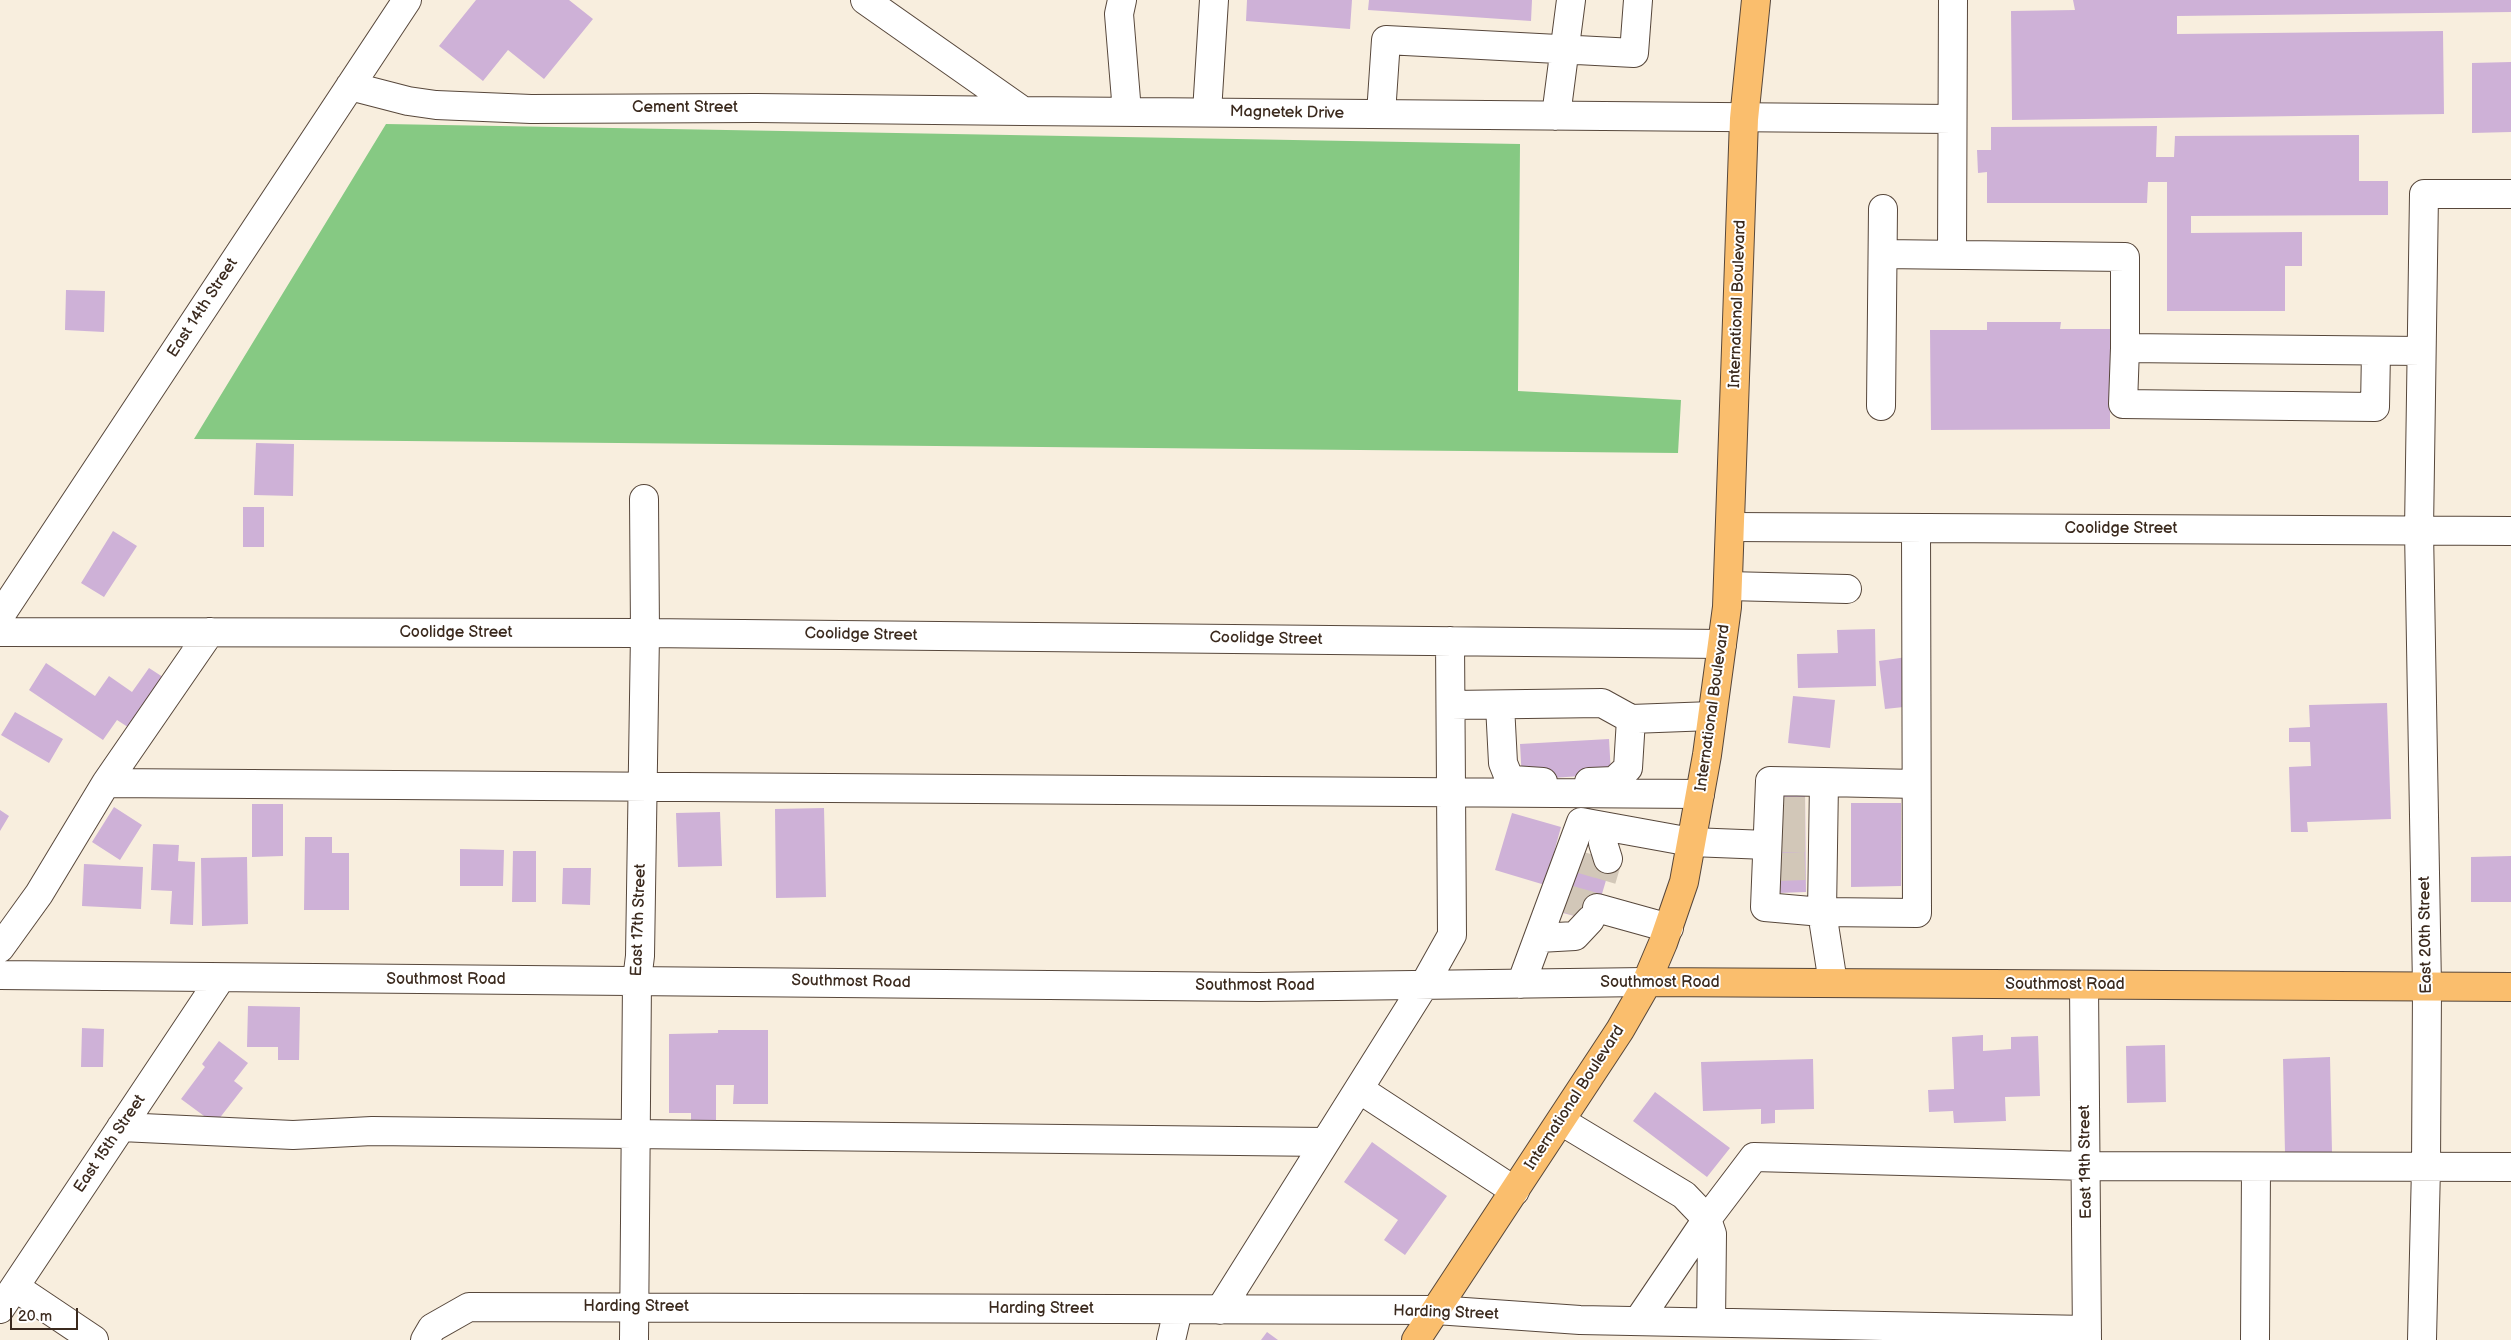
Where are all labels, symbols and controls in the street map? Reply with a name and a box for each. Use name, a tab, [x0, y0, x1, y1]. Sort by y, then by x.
street label: Cement Street	[632, 98, 738, 118]
street label: Magnetek Drive	[1230, 102, 1344, 124]
street label: International Boulevard	[1725, 220, 1751, 388]
street label: East 14th Street	[164, 255, 242, 361]
street label: Coolidge Street	[2064, 519, 2178, 539]
street label: Coolidge Street	[399, 623, 513, 643]
street label: International Boulevard	[1692, 623, 1734, 793]
street label: Coolidge Street	[804, 624, 918, 646]
street label: Coolidge Street	[1209, 628, 1323, 650]
street label: East 17th Street	[627, 863, 651, 977]
street label: East 20th Street	[2415, 876, 2437, 994]
street label: Southmost Road	[386, 970, 506, 990]
street label: Southmost Road	[791, 971, 911, 993]
street label: Southmost Road	[1600, 973, 1720, 993]
street label: Southmost Road	[2005, 975, 2125, 995]
street label: Southmost Road	[1195, 976, 1315, 996]
street label: International Boulevard	[1521, 1022, 1629, 1174]
street label: East 15th Street	[70, 1091, 150, 1197]
street label: East 19th Street	[2075, 1105, 2097, 1219]
street label: Harding Street	[583, 1297, 689, 1317]
scale bar	[12, 1298, 80, 1330]
street label: Harding Street	[988, 1299, 1094, 1319]
street label: Harding Street	[1393, 1302, 1499, 1324]
text: 20 m	[18, 1307, 52, 1326]

